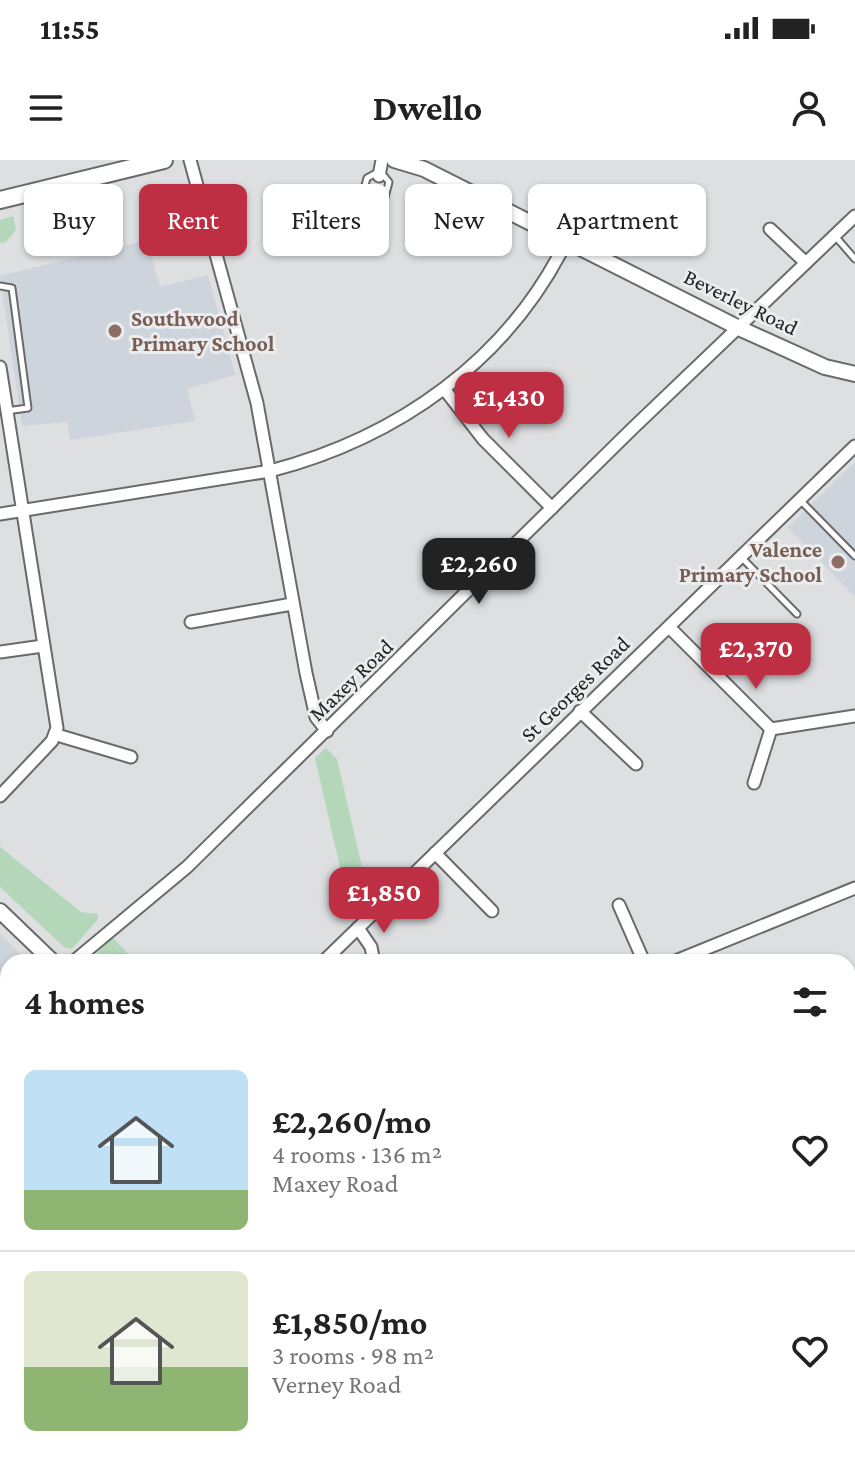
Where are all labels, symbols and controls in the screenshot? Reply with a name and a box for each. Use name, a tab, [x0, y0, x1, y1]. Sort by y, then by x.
text: 11:55	[40, 12, 100, 45]
icon: menu	[24, 86, 68, 130]
icon: person	[787, 86, 831, 130]
text: Dwello	[373, 88, 482, 128]
chip: Buy	[24, 184, 123, 256]
chip: Rent	[139, 184, 247, 256]
chip: Filters	[263, 184, 389, 256]
chip: New	[405, 184, 512, 256]
chip: Apartment	[528, 184, 706, 256]
street label: Beverley Road	[680, 264, 802, 340]
place label: Southwood Primary School	[131, 306, 275, 356]
marker: Southwood Primary School	[106, 322, 124, 340]
pin: £1,430	[444, 372, 574, 440]
text: £1,430	[473, 383, 545, 412]
place label: Valence Primary School	[679, 537, 823, 587]
pin: £2,260	[414, 538, 544, 606]
text: £2,260	[440, 549, 518, 578]
marker: Valence Primary School	[829, 553, 847, 571]
pin: £2,370	[691, 623, 821, 691]
street label: St Georges Road	[516, 631, 635, 747]
street label: Maxey Road	[304, 634, 398, 726]
text: £2,370	[719, 634, 793, 663]
pin: £1,850	[319, 867, 449, 935]
text: £1,850	[347, 878, 421, 907]
icon: filters	[788, 980, 832, 1024]
text: 4 homes	[24, 984, 145, 1021]
icon: home	[88, 1102, 184, 1198]
text: £2,260/mo	[272, 1103, 431, 1140]
icon: heart	[788, 1128, 832, 1172]
text: 4 rooms · 136 m²	[272, 1140, 442, 1169]
text: Maxey Road	[272, 1169, 398, 1198]
icon: home	[88, 1303, 184, 1399]
text: £1,850/mo	[272, 1304, 428, 1341]
icon: heart	[788, 1329, 832, 1373]
text: 3 rooms · 98 m²	[272, 1341, 434, 1370]
text: Verney Road	[272, 1370, 401, 1399]

